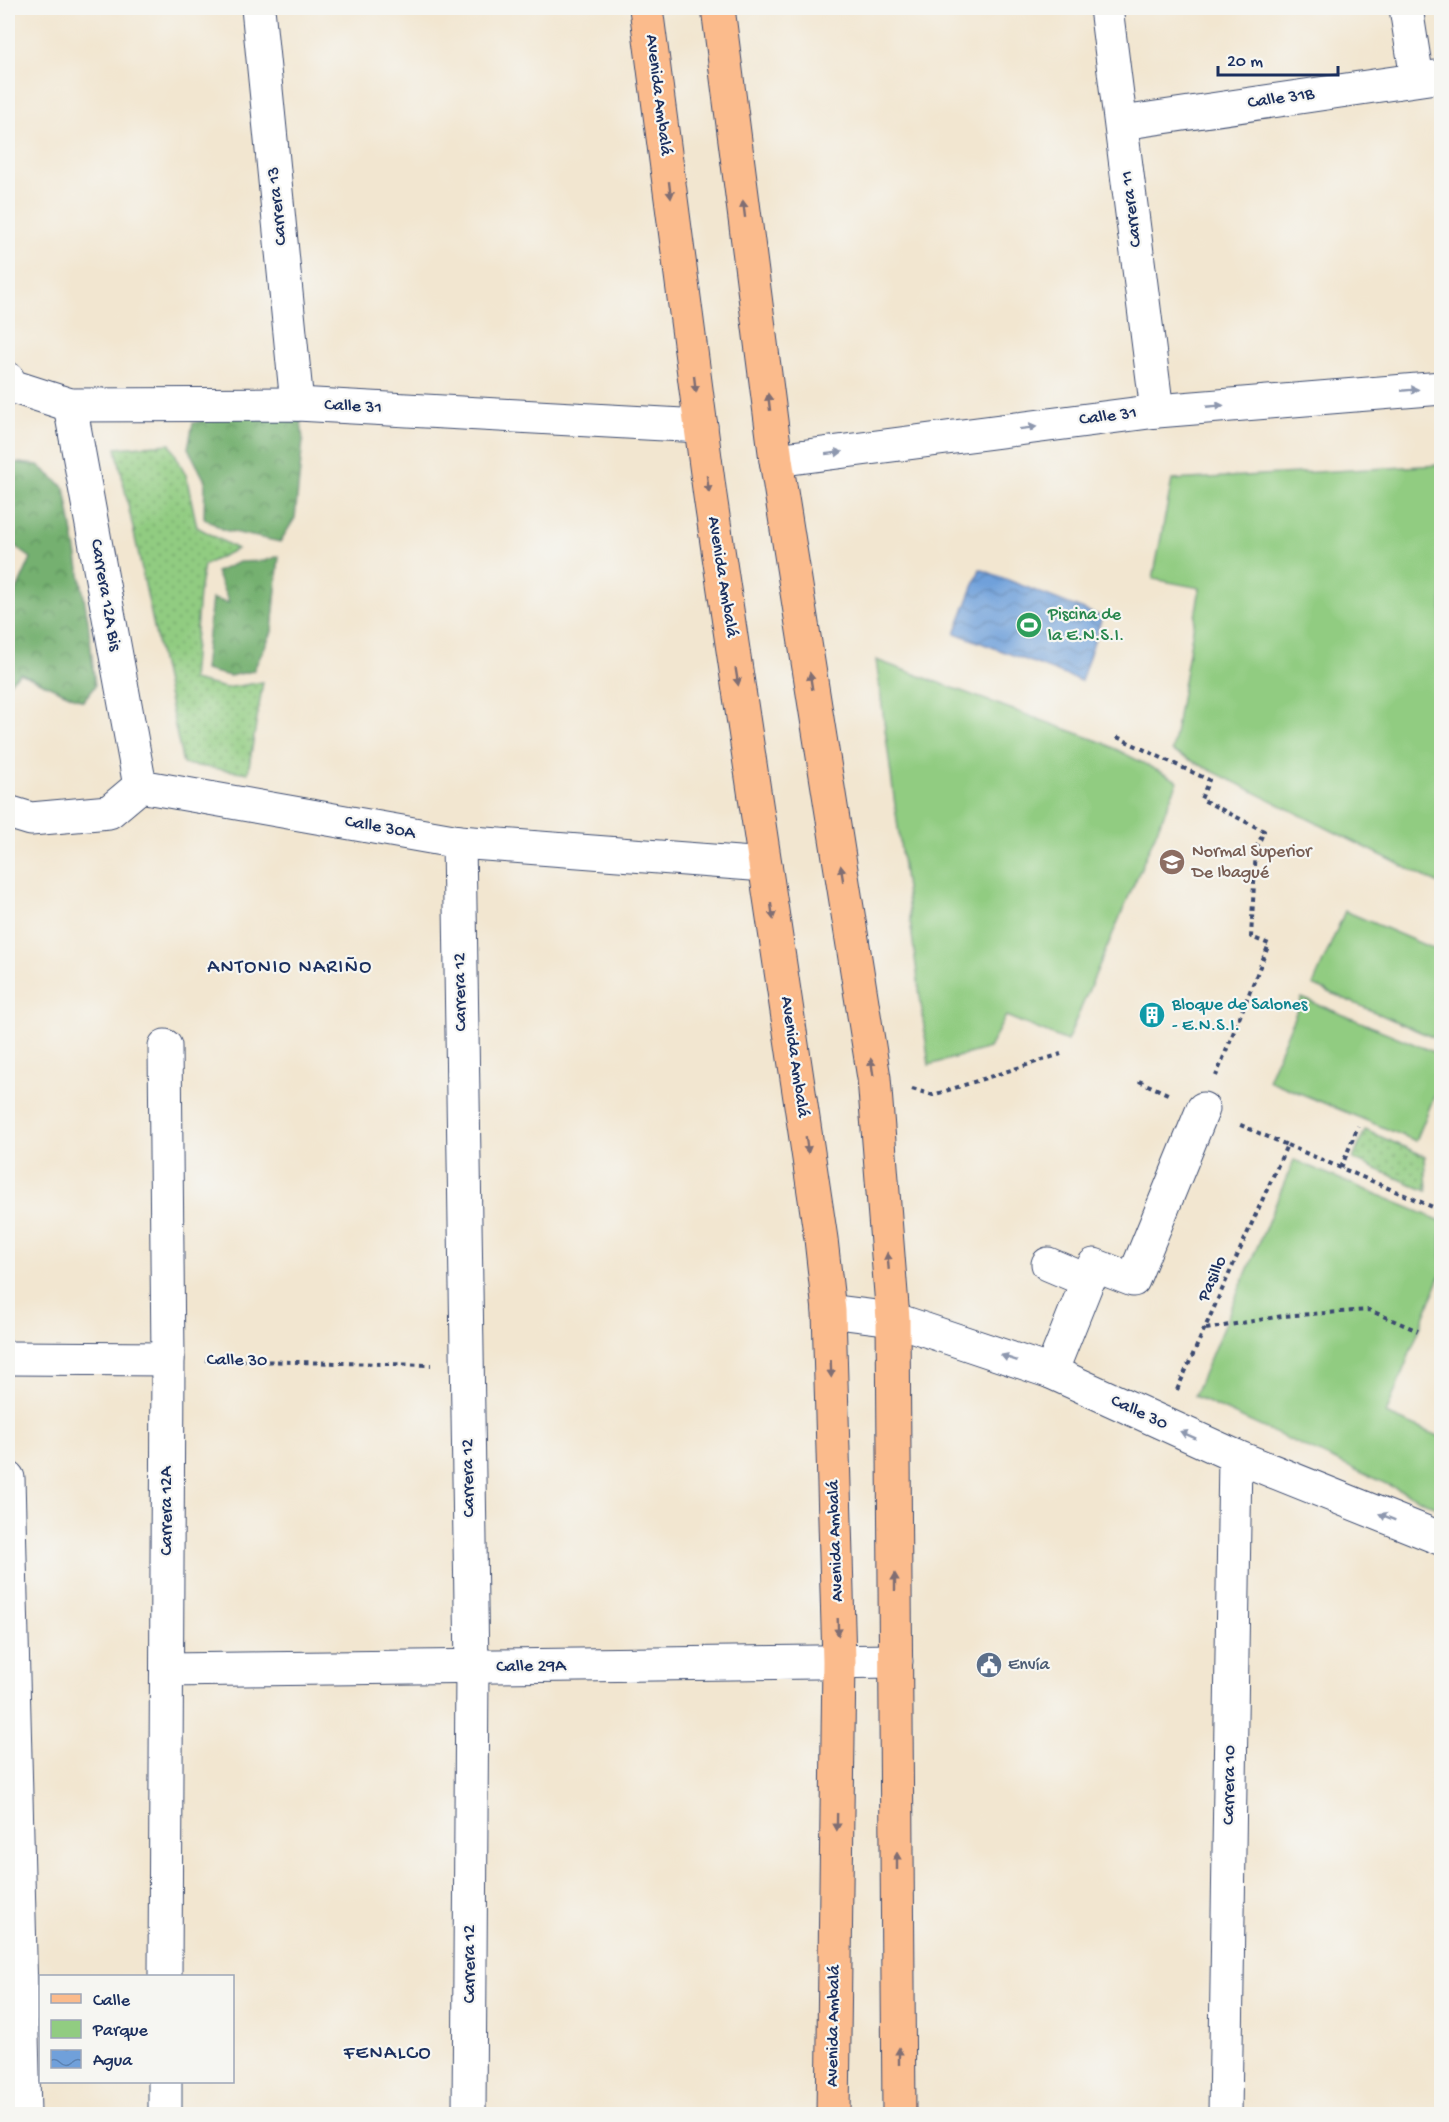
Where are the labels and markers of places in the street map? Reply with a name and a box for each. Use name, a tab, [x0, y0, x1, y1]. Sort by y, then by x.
place label: Piscina de la E.N.S.I.	[1047, 605, 1124, 647]
sports icon: Piscina de la E.N.S.I.	[1014, 610, 1044, 640]
place label: Normal Superior De Ibagué	[1191, 842, 1313, 884]
school or university icon: Normal Superior De Ibagué	[1157, 847, 1187, 877]
place label: Bloque de Salones - E.N.S.I.	[1171, 995, 1309, 1037]
building icon: Bloque de Salones - E.N.S.I.	[1137, 1000, 1167, 1030]
public building icon: Envía	[974, 1650, 1004, 1680]
place label: Envía	[1008, 1655, 1051, 1676]

